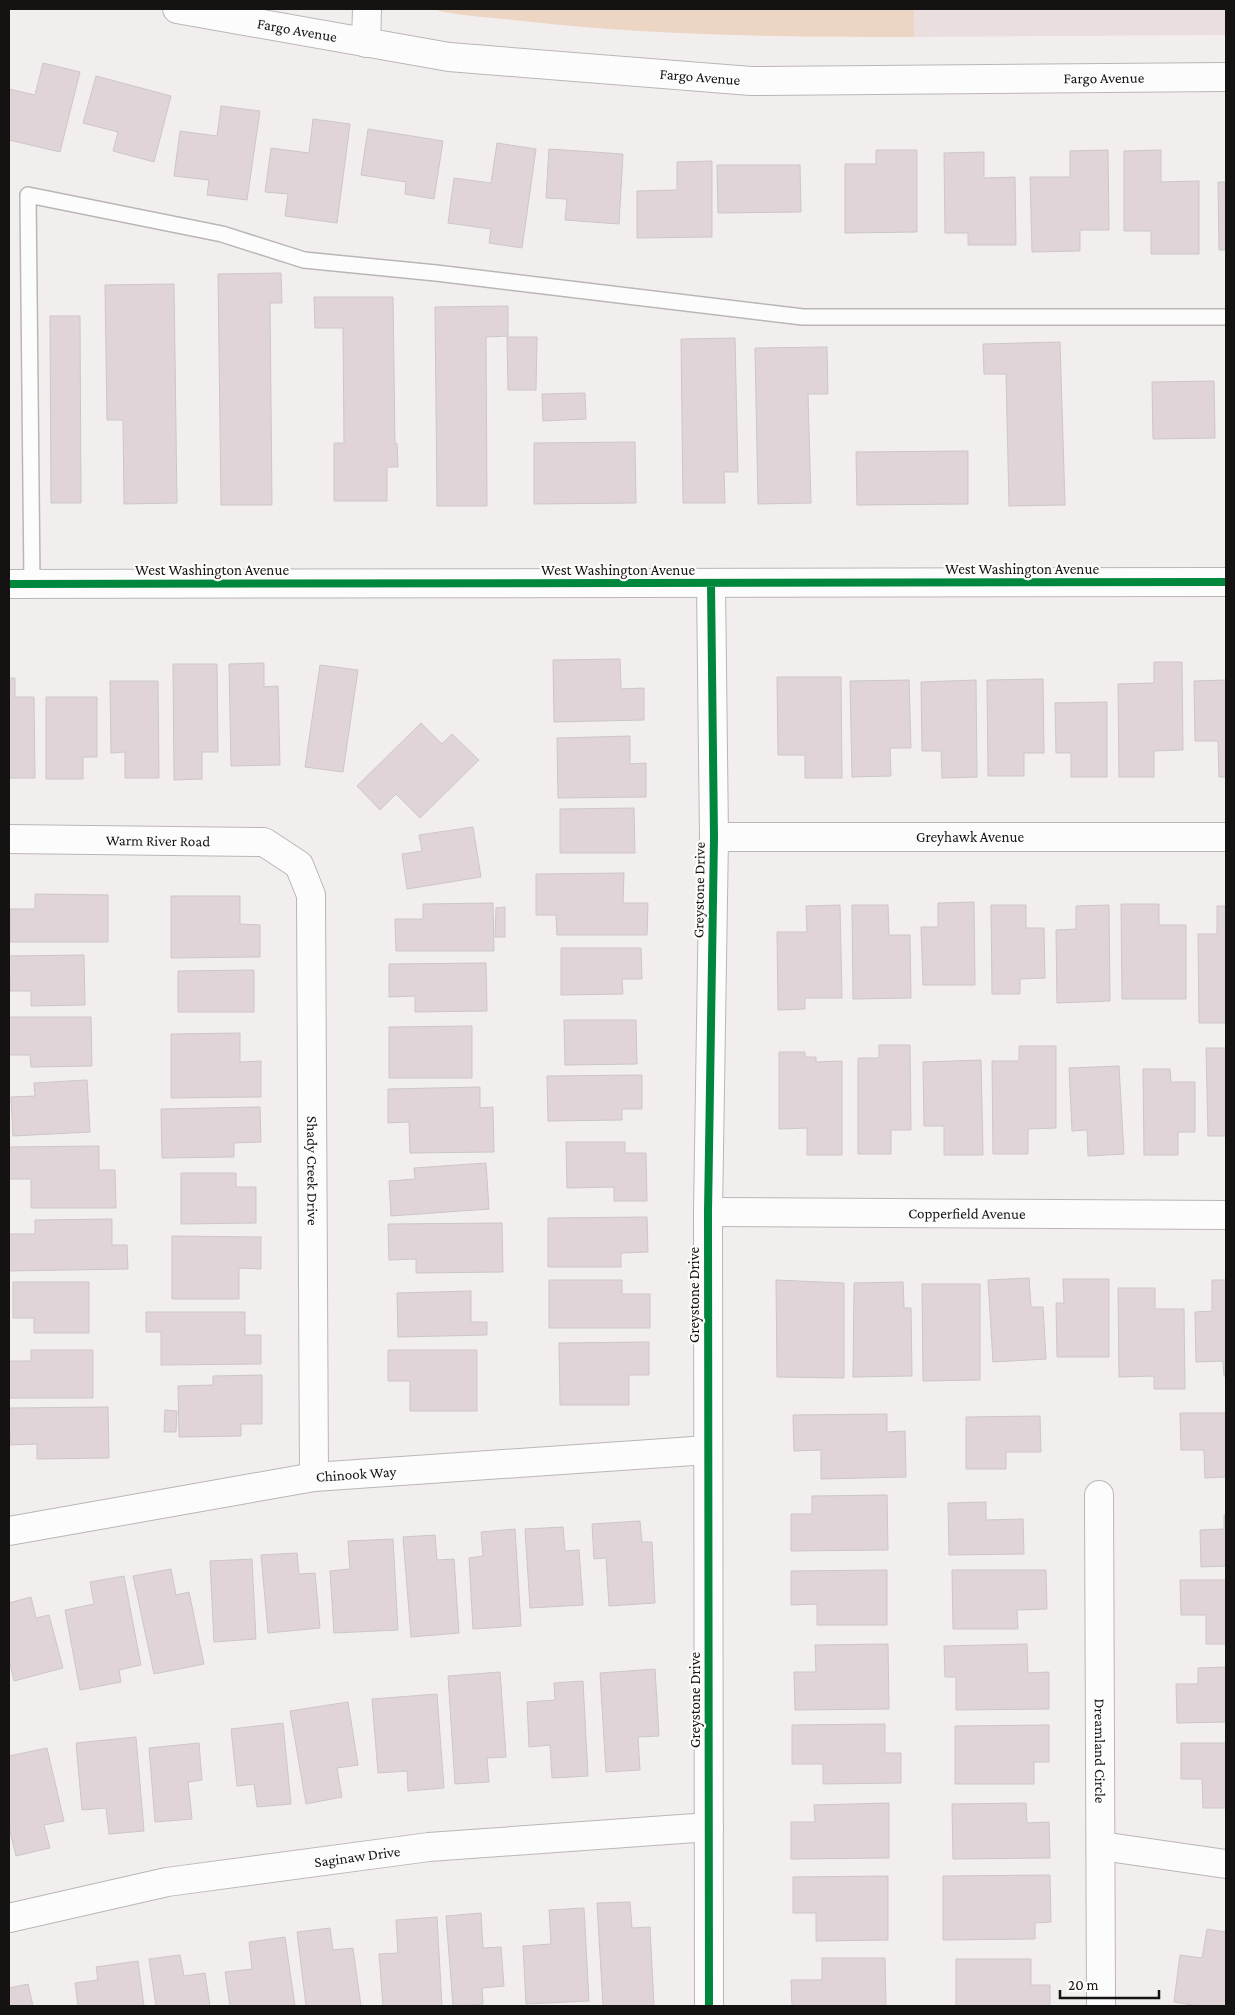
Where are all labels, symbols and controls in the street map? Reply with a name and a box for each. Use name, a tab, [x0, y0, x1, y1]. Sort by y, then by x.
street label: Fargo Avenue	[256, 15, 339, 45]
street label: Fargo Avenue	[659, 66, 741, 88]
street label: Fargo Avenue	[1063, 70, 1145, 87]
street label: West Washington Avenue	[945, 561, 1099, 578]
street label: West Washington Avenue	[135, 562, 289, 579]
street label: West Washington Avenue	[541, 562, 695, 579]
street label: Greyhawk Avenue	[916, 829, 1024, 846]
street label: Warm River Road	[106, 832, 210, 849]
street label: Greystone Drive	[690, 841, 709, 938]
street label: Shady Creek Drive	[303, 1116, 321, 1226]
street label: Copperfield Avenue	[908, 1205, 1026, 1222]
street label: Greystone Drive	[686, 1247, 703, 1343]
street label: Chinook Way	[315, 1463, 397, 1485]
street label: Greystone Drive	[687, 1652, 704, 1748]
street label: Dreamland Circle	[1092, 1699, 1108, 1804]
street label: Saginaw Drive	[313, 1843, 402, 1870]
scale bar	[1060, 1968, 1159, 2000]
text: 20 m	[1068, 1977, 1099, 1993]

